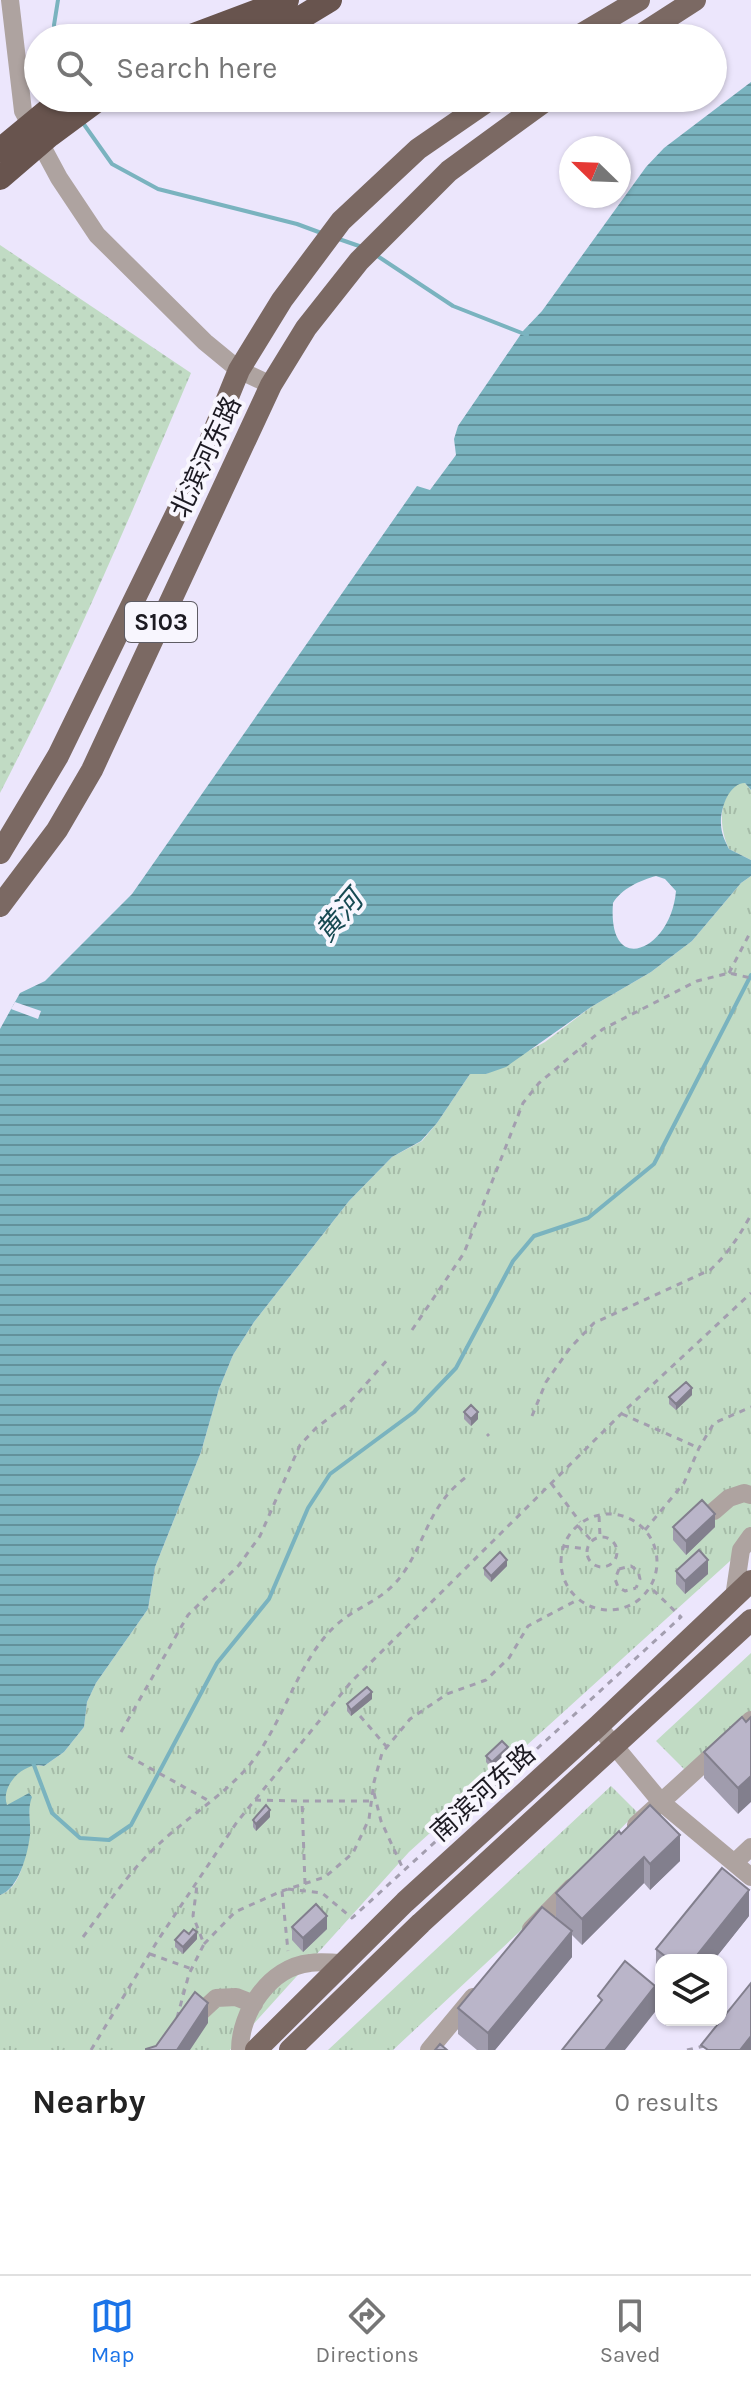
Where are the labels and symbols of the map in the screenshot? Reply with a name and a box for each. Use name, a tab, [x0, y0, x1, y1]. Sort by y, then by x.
north arrow	[559, 136, 631, 208]
street label: 北滨河东路	[164, 392, 248, 522]
road number: S103	[125, 602, 197, 642]
water label: 黄河	[308, 880, 373, 948]
street label: 南滨河东路	[424, 1738, 542, 1848]

